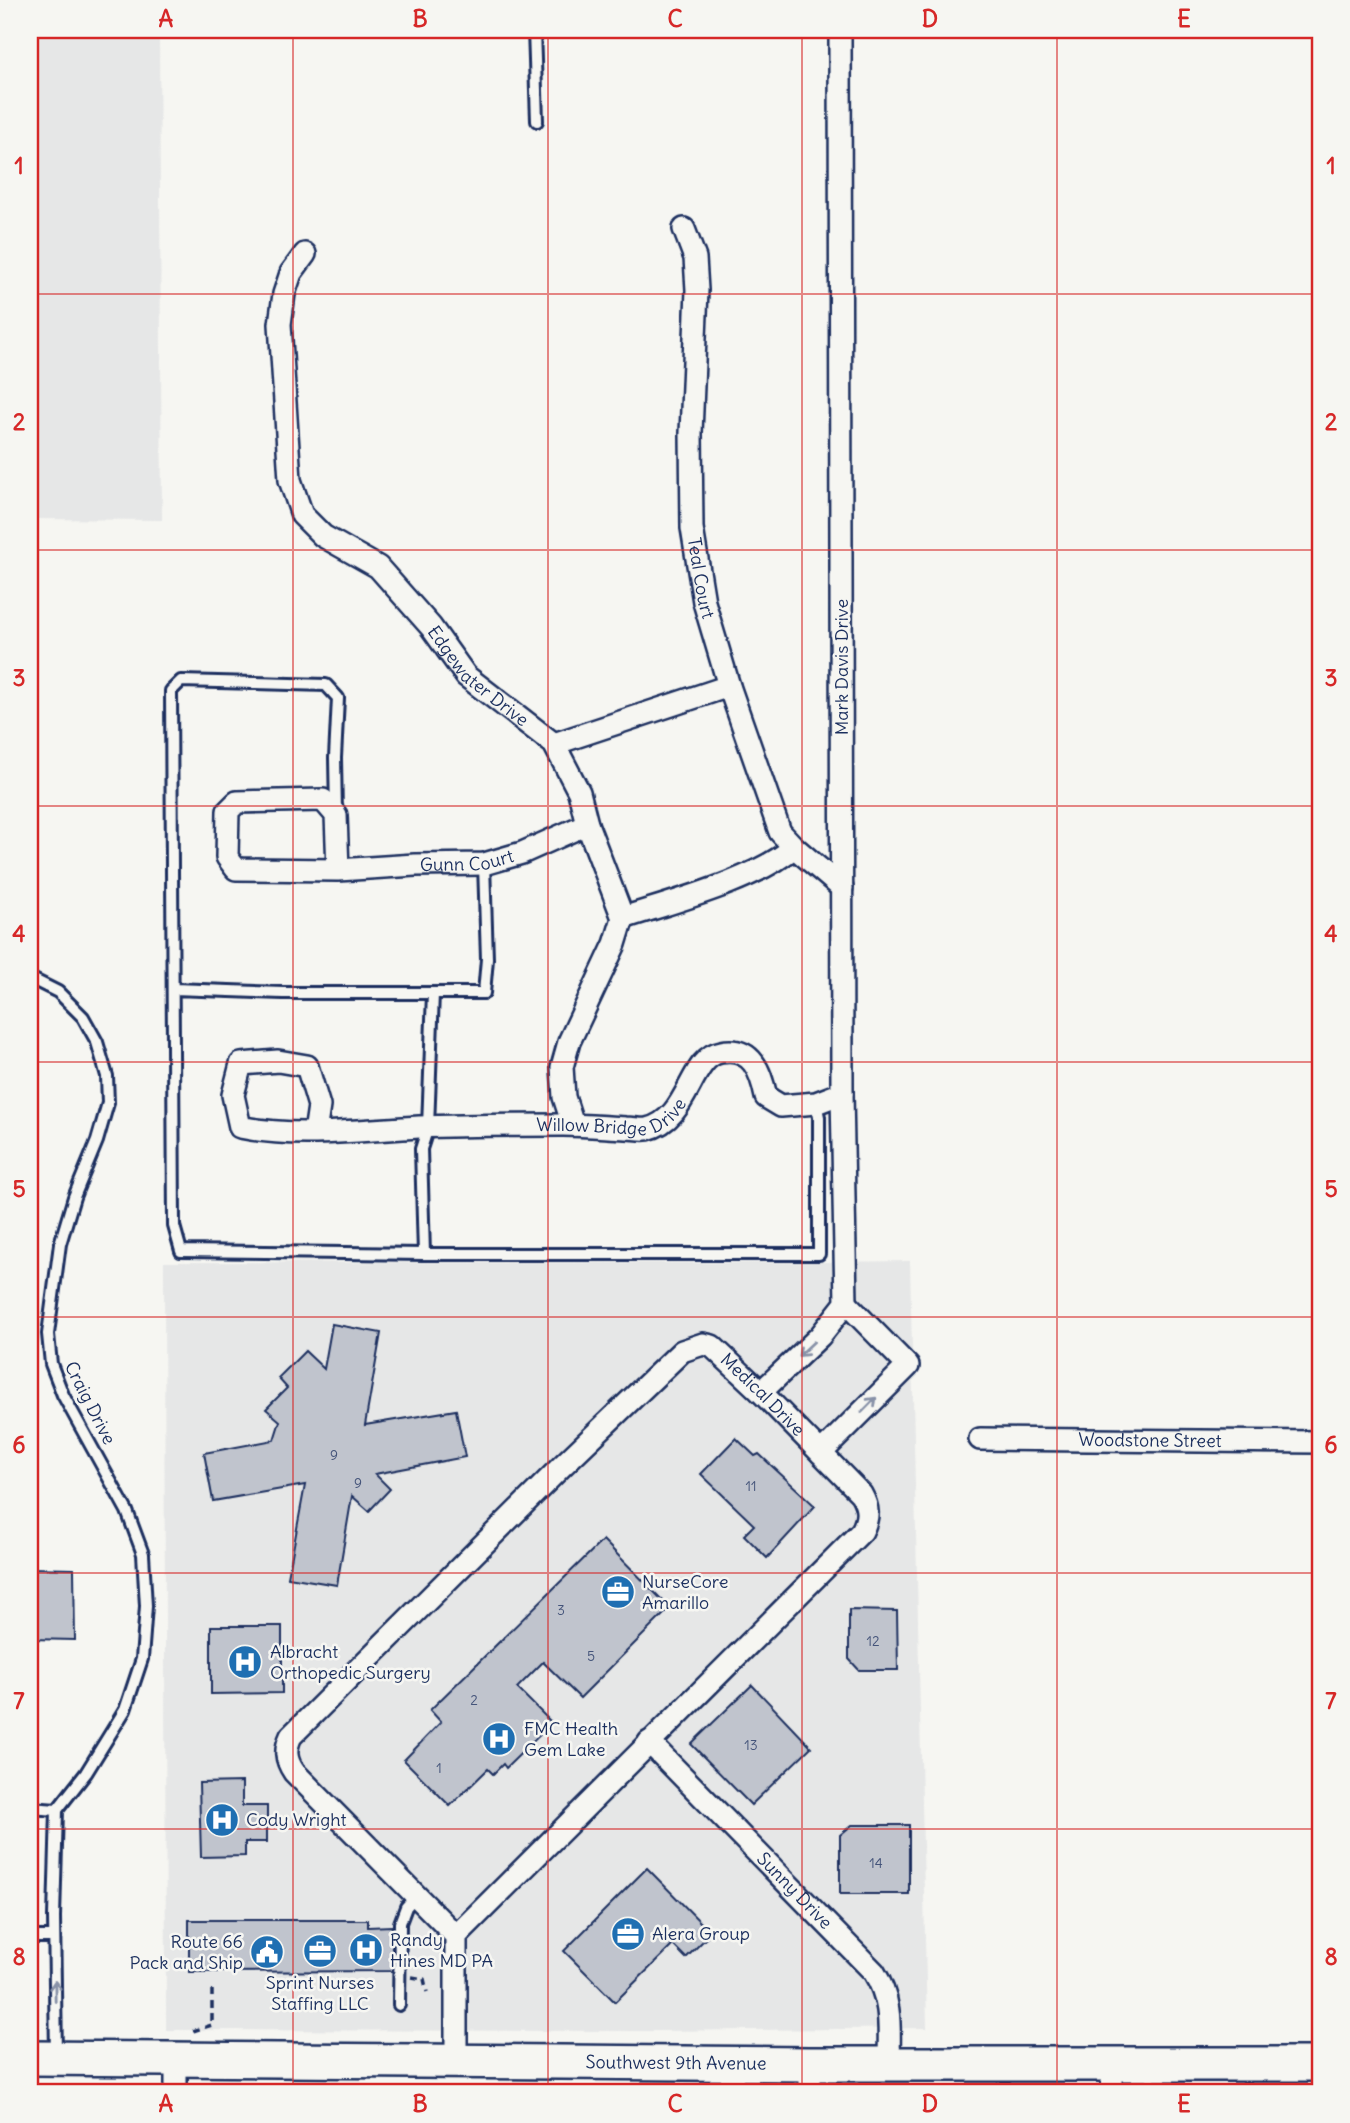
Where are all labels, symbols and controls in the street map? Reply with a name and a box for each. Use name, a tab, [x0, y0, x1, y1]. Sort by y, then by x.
text: A	[159, 4, 174, 33]
text: B	[412, 4, 428, 33]
text: C	[667, 4, 683, 33]
text: D	[922, 4, 938, 33]
text: E	[1177, 4, 1191, 33]
text: 1	[14, 151, 24, 180]
text: 1	[1326, 151, 1336, 180]
text: 2	[13, 407, 26, 436]
text: 2	[1325, 407, 1338, 436]
street label: Teal Court	[683, 536, 720, 621]
street label: Mark Davis Drive	[830, 599, 853, 735]
street label: Edgewater Drive	[423, 621, 534, 731]
text: 3	[12, 663, 26, 692]
text: 3	[1324, 663, 1338, 692]
street label: Gunn Court	[420, 844, 516, 876]
text: 4	[12, 919, 26, 948]
text: 4	[1324, 919, 1338, 948]
street label: Willow Bridge Drive	[536, 1093, 691, 1140]
text: 5	[12, 1174, 26, 1203]
text: 5	[1324, 1174, 1338, 1203]
one-way arrow	[798, 1341, 815, 1358]
street label: Medical Drive	[716, 1348, 810, 1441]
street label: Craig Drive	[60, 1357, 121, 1448]
one-way arrow	[861, 1397, 878, 1414]
street label: Woodstone Street	[1078, 1428, 1222, 1452]
text: 6	[12, 1430, 26, 1459]
text: 6	[1324, 1430, 1338, 1459]
house number: 9	[330, 1446, 338, 1464]
house number: 9	[354, 1474, 362, 1492]
house number: 11	[745, 1477, 757, 1495]
place label: NurseCore Amarillo	[642, 1570, 728, 1614]
office icon: NurseCore Amarillo	[599, 1573, 637, 1611]
house number: 3	[557, 1601, 565, 1619]
house number: 12	[866, 1632, 880, 1650]
place label: Albracht Orthopedic Surgery	[270, 1640, 431, 1684]
hospital icon: Albracht Orthopedic Surgery	[226, 1643, 264, 1681]
house number: 5	[587, 1647, 595, 1665]
text: 7	[13, 1686, 25, 1715]
text: 7	[1325, 1686, 1337, 1715]
house number: 2	[470, 1691, 478, 1709]
place label: FMC Health Gem Lake	[524, 1717, 618, 1761]
hospital icon: FMC Health Gem Lake	[480, 1720, 518, 1758]
house number: 13	[744, 1736, 758, 1754]
house number: 1	[436, 1759, 442, 1777]
hospital icon: Cody Wright	[203, 1801, 241, 1839]
place label: Cody Wright	[246, 1808, 346, 1831]
street label: Sunny Drive	[752, 1847, 837, 1934]
house number: 14	[869, 1854, 883, 1872]
office icon: Alera Group	[609, 1915, 647, 1953]
place label: Alera Group	[652, 1922, 750, 1945]
place label: Randy Hines MD PA	[390, 1928, 493, 1972]
place label: Route 66 Pack and Ship	[130, 1930, 243, 1974]
hospital icon: Randy Hines MD PA	[347, 1931, 385, 1969]
office icon: Sprint Nurses Staffing LLC	[301, 1932, 339, 1970]
public building icon: Route 66 Pack and Ship	[248, 1933, 286, 1971]
text: 8	[12, 1942, 26, 1971]
text: 8	[1324, 1942, 1338, 1971]
place label: Sprint Nurses Staffing LLC	[266, 1971, 374, 2015]
one-way arrow	[49, 1979, 62, 2002]
street label: Southwest 9th Avenue	[585, 2050, 767, 2075]
text: A	[159, 2089, 174, 2118]
text: B	[412, 2089, 428, 2118]
text: C	[667, 2089, 683, 2118]
text: D	[922, 2089, 938, 2118]
text: E	[1177, 2089, 1191, 2118]

